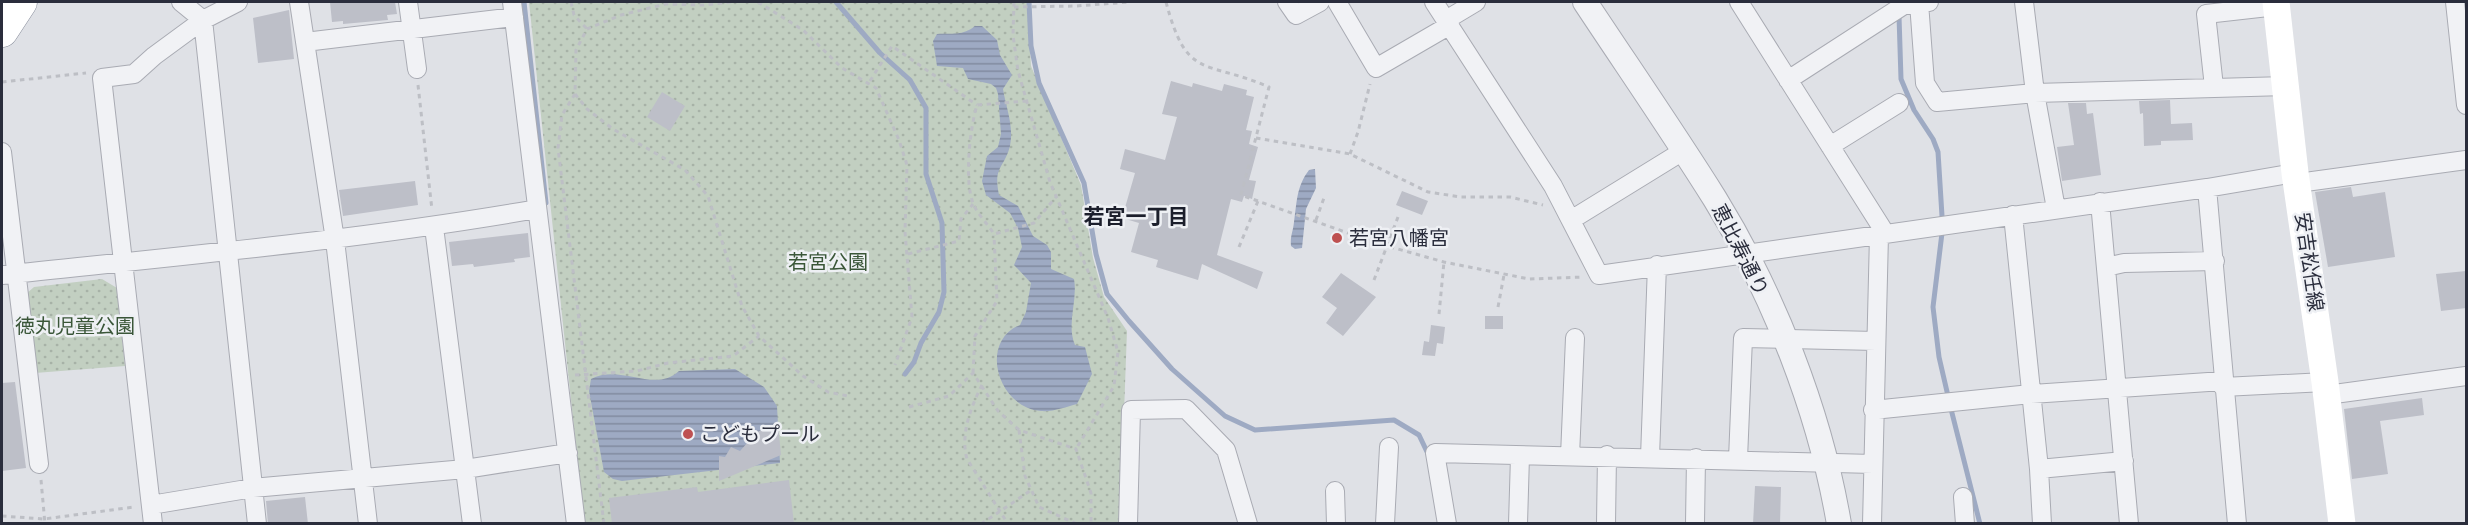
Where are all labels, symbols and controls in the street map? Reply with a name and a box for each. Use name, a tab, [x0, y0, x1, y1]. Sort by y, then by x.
street label: 恵比寿通り	[1707, 200, 1773, 300]
district label: 若宮一丁目	[1084, 205, 1189, 229]
street label: 安吉松任線	[2291, 211, 2327, 313]
place label: 若宮八幡宮	[1349, 227, 1449, 250]
marker: 若宮八幡宮	[1330, 231, 1344, 245]
park label: 若宮公園	[788, 251, 868, 274]
park label: 徳丸児童公園	[15, 315, 135, 338]
place label: こどもプール	[700, 423, 820, 446]
marker: こどもプール	[681, 427, 695, 441]

